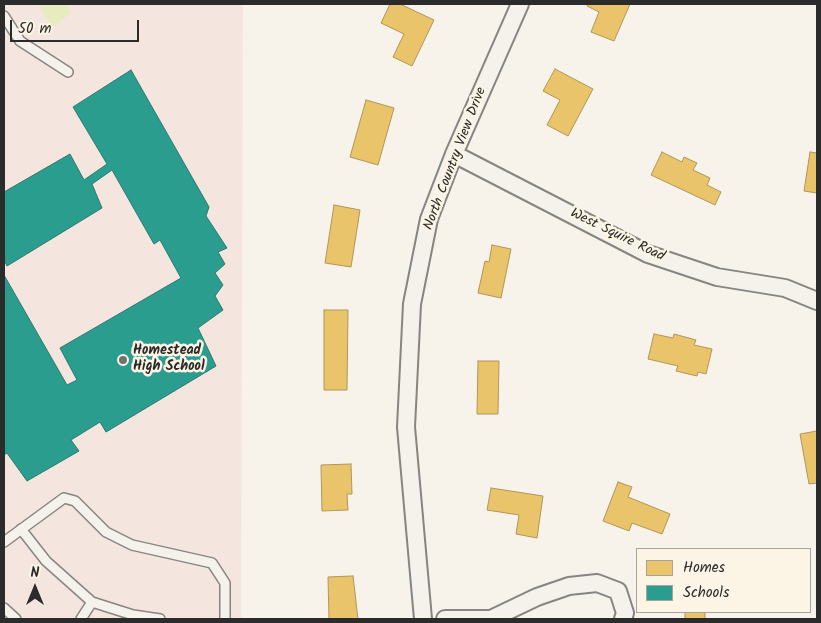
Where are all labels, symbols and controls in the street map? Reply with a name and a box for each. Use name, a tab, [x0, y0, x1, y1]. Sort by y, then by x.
scale bar	[12, 10, 141, 42]
text: 50 m	[18, 17, 52, 41]
street label: North Country View Drive	[421, 85, 491, 233]
street label: West Squire Road	[567, 206, 667, 266]
place label: Homestead High School	[133, 344, 205, 377]
marker: Homestead High School	[117, 354, 129, 366]
legend	[636, 548, 811, 613]
text: Homes	[683, 556, 725, 580]
text: N	[31, 562, 39, 584]
north arrow	[10, 563, 60, 613]
text: Schools	[683, 581, 729, 605]

